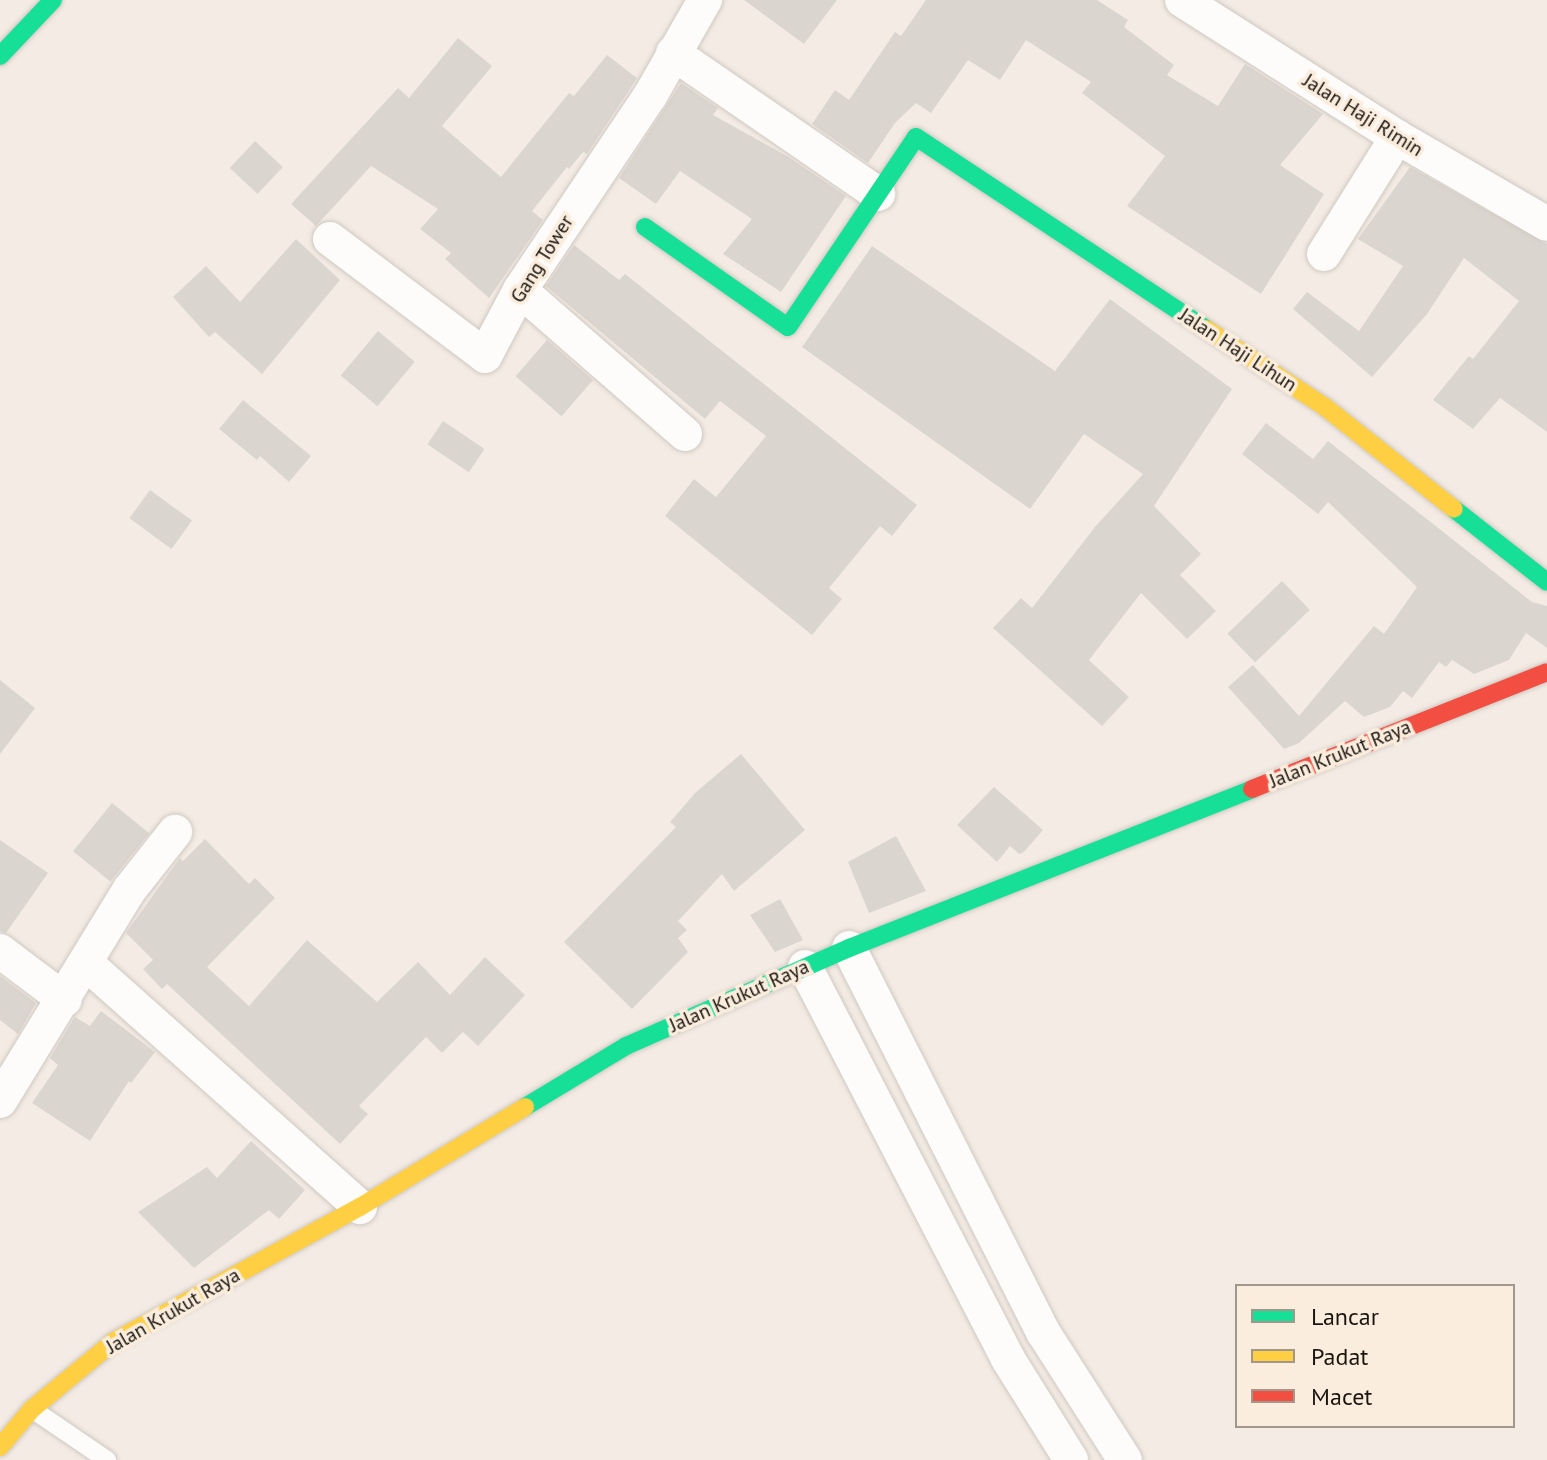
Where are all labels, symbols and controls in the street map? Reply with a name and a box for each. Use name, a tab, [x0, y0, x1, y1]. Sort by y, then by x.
street label: Jalan Haji Rimin	[1299, 69, 1427, 161]
street label: Gang Tower	[505, 210, 579, 308]
street label: Jalan Haji Lihun	[1175, 303, 1301, 397]
street label: Jalan Krukut Raya	[1266, 715, 1414, 793]
street label: Jalan Krukut Raya	[665, 954, 813, 1038]
street label: Jalan Krukut Raya	[102, 1263, 244, 1359]
legend	[1235, 1284, 1515, 1428]
text: Lancar	[1311, 1301, 1379, 1332]
text: Padat	[1311, 1341, 1368, 1372]
text: Macet	[1311, 1381, 1373, 1412]

